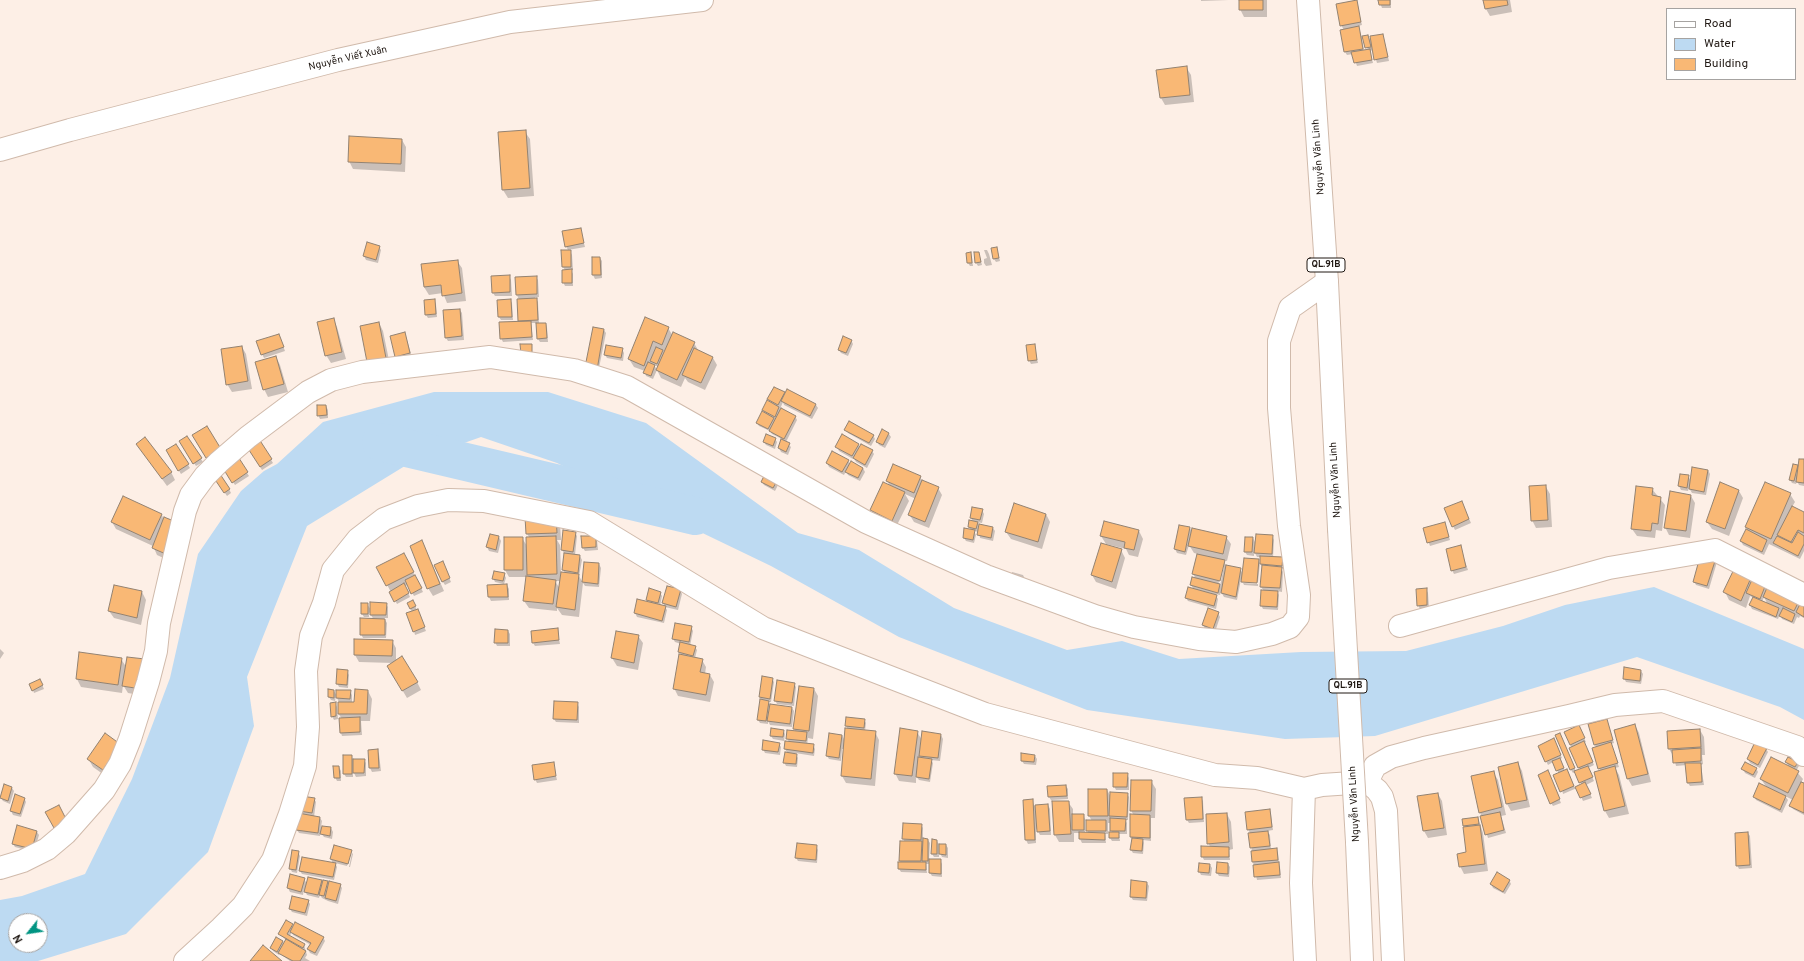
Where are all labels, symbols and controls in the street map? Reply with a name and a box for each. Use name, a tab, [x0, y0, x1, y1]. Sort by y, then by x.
legend	[1666, 8, 1796, 80]
text: Road	[1704, 16, 1732, 32]
text: Water	[1704, 36, 1736, 52]
street label: Nguyễn Viết Xuân	[308, 44, 388, 74]
text: Building	[1704, 56, 1748, 72]
street label: Nguyễn Văn Linh	[1310, 119, 1328, 195]
road number: QL.91B	[1307, 258, 1345, 272]
street label: Nguyễn Văn Linh	[1328, 442, 1344, 518]
road number: QL.91B	[1329, 679, 1367, 693]
street label: Nguyễn Văn Linh	[1347, 766, 1363, 842]
north arrow	[8, 913, 48, 953]
text: N	[10, 932, 27, 945]

